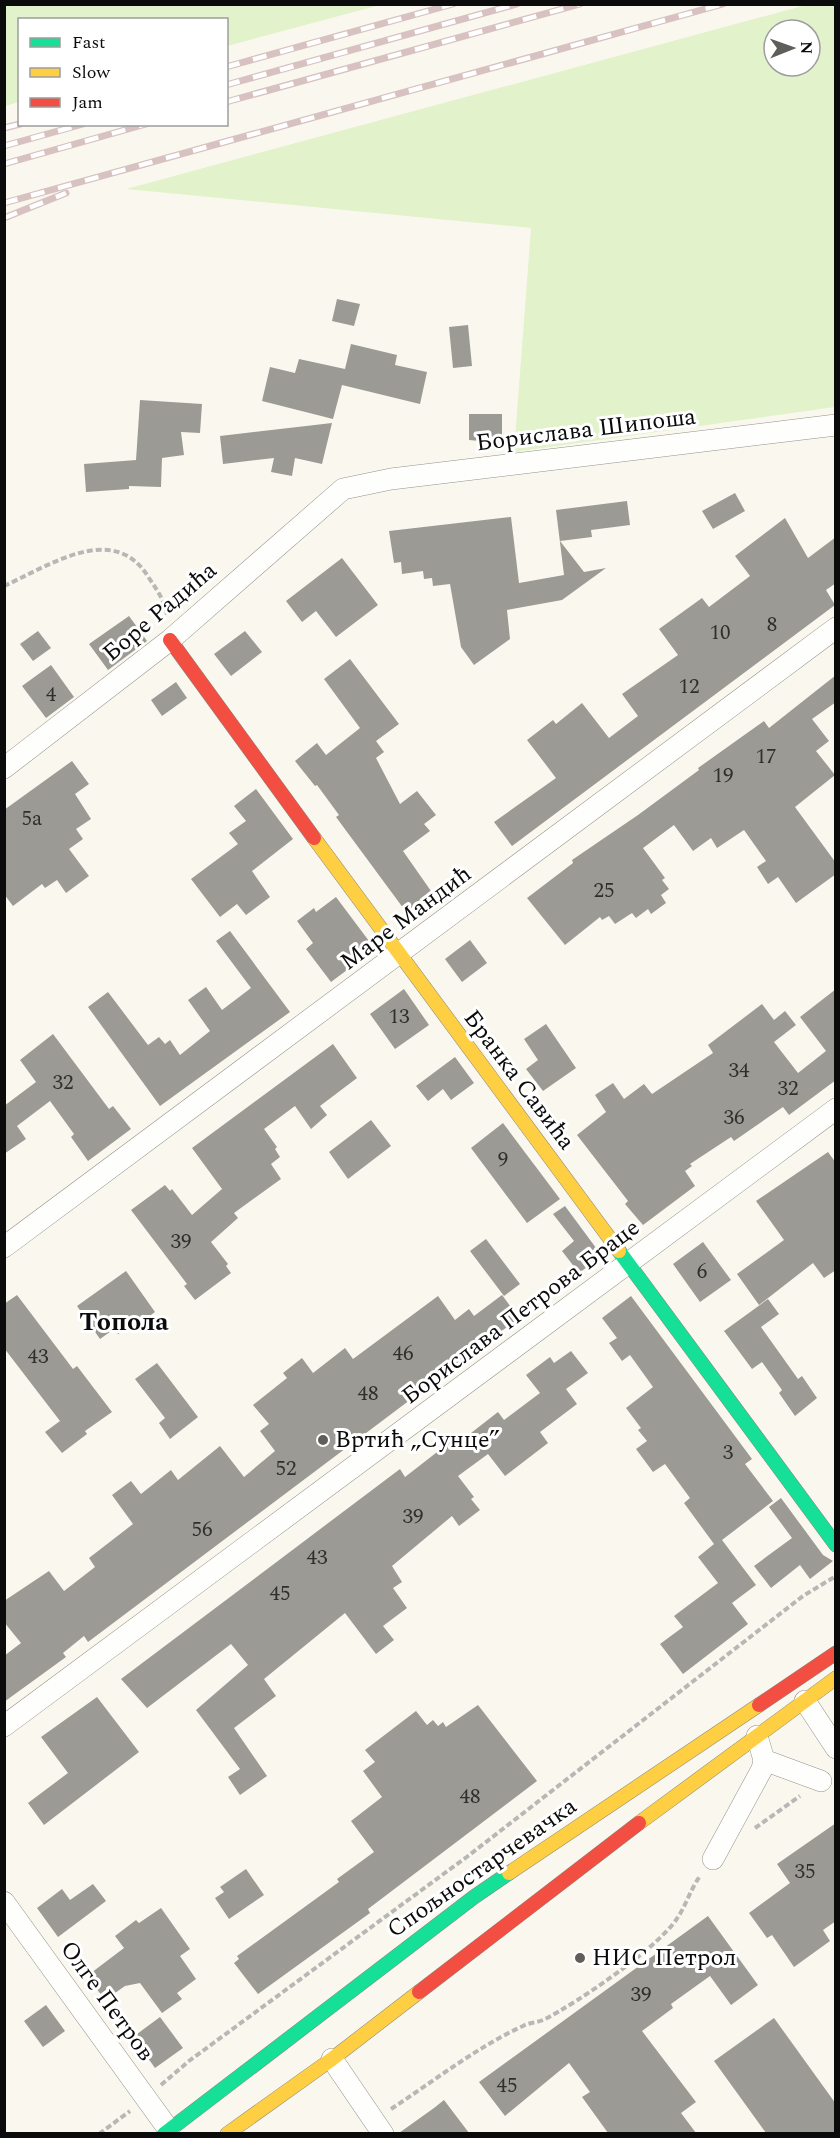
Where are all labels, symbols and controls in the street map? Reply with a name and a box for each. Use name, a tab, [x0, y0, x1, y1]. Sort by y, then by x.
legend	[18, 18, 228, 126]
north arrow	[762, 18, 822, 78]
text: Fast	[72, 29, 105, 56]
text: N	[794, 41, 818, 54]
text: Slow	[72, 59, 111, 86]
text: Jam	[72, 89, 103, 116]
street label: Борислава Шипоша	[474, 399, 698, 461]
street label: Боре Радића	[95, 553, 225, 671]
house number: 8	[767, 609, 777, 641]
house number: 10	[710, 617, 731, 649]
house number: 12	[679, 671, 700, 703]
house number: 4	[46, 679, 57, 711]
house number: 17	[756, 741, 777, 773]
house number: 19	[713, 760, 734, 792]
house number: 5a	[22, 803, 43, 835]
street label: Маре Мандић	[333, 857, 479, 979]
house number: 25	[594, 875, 615, 907]
house number: 13	[389, 1001, 410, 1033]
street label: Бранка Савића	[454, 1002, 584, 1158]
house number: 34	[729, 1055, 750, 1087]
house number: 32	[53, 1067, 74, 1099]
house number: 32	[778, 1073, 799, 1105]
house number: 36	[724, 1102, 745, 1134]
house number: 9	[498, 1144, 508, 1176]
street label: Борислава Петрова Браце	[394, 1210, 648, 1414]
house number: 39	[171, 1226, 192, 1258]
house number: 6	[697, 1256, 707, 1288]
district label: Топола	[79, 1302, 169, 1342]
house number: 46	[393, 1338, 414, 1370]
house number: 43	[28, 1341, 49, 1373]
house number: 48	[358, 1378, 379, 1410]
place label: Вртић „Сунце”	[335, 1422, 500, 1458]
marker: Вртић „Сунце”	[316, 1433, 330, 1447]
house number: 3	[723, 1437, 734, 1469]
house number: 52	[276, 1453, 297, 1485]
house number: 39	[403, 1501, 424, 1533]
house number: 56	[192, 1514, 213, 1546]
house number: 43	[307, 1542, 328, 1574]
house number: 45	[270, 1578, 291, 1610]
house number: 48	[460, 1781, 481, 1813]
street label: Спољностарчевачка	[380, 1789, 585, 1947]
house number: 35	[795, 1856, 816, 1888]
street label: Олге Петров	[51, 1933, 163, 2069]
place label: НИС Петрол	[592, 1940, 736, 1976]
marker: НИС Петрол	[573, 1951, 587, 1965]
house number: 39	[631, 1979, 652, 2011]
house number: 45	[497, 2070, 518, 2102]

